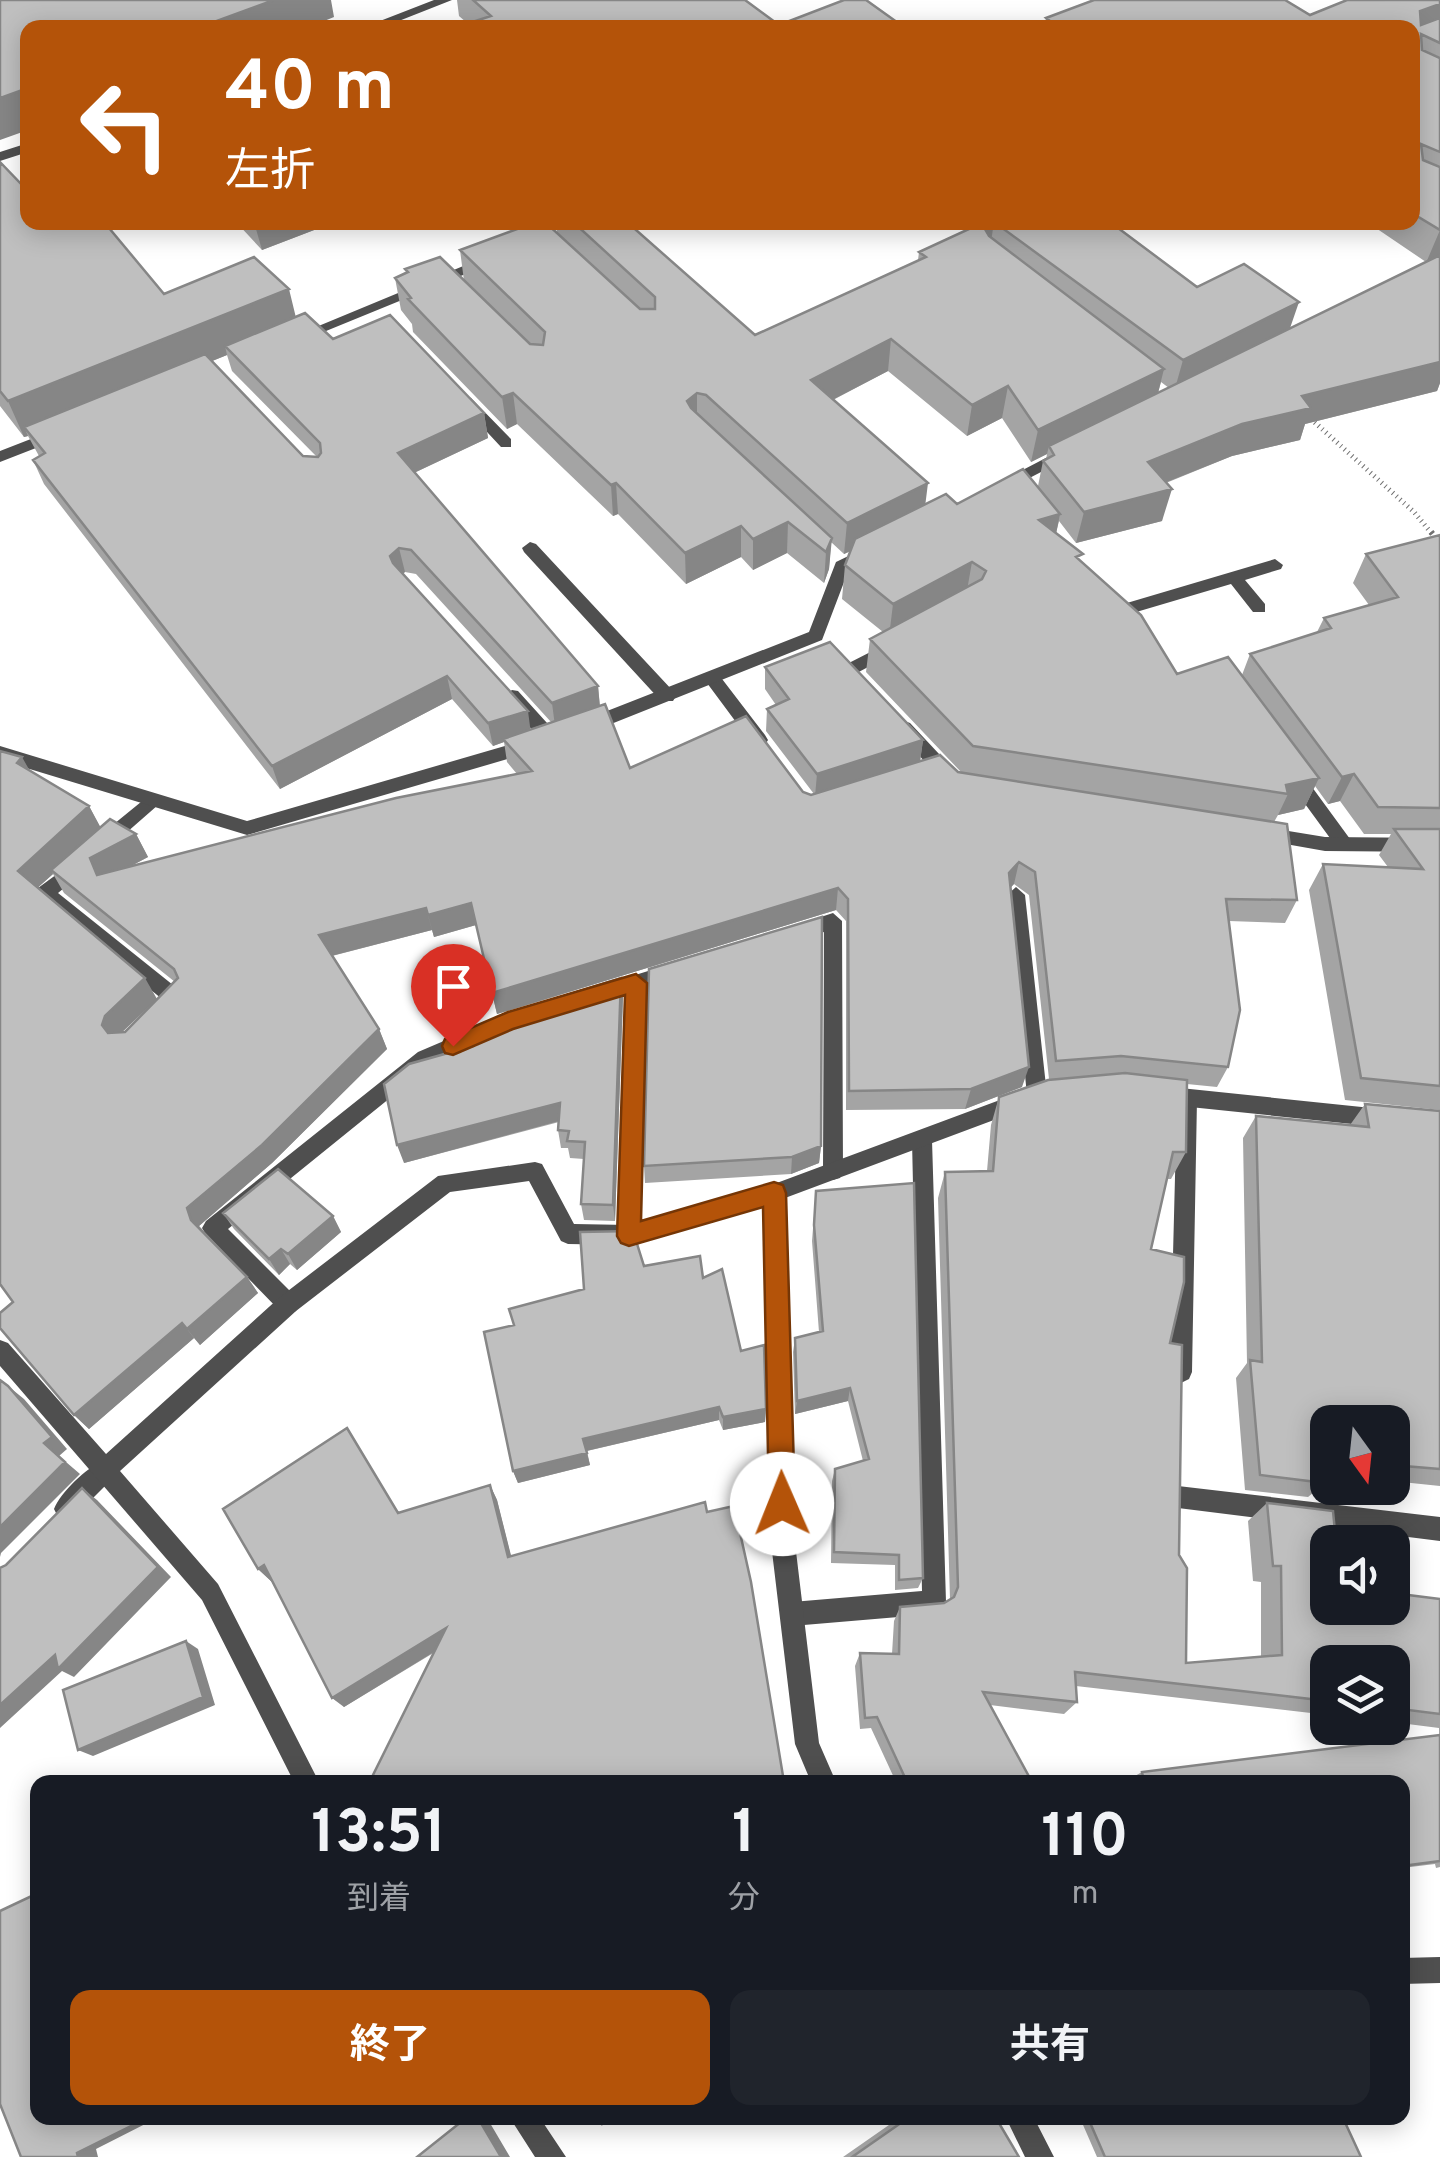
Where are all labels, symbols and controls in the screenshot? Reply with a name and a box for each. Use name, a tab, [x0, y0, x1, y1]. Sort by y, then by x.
text: 40 m	[225, 46, 395, 135]
icon: left	[60, 60, 190, 190]
text: 左折	[225, 145, 315, 202]
pin	[411, 944, 496, 1047]
icon: arrive	[426, 959, 481, 1014]
north arrow	[1310, 1405, 1410, 1505]
map controls	[1310, 1405, 1410, 1745]
position arrow	[730, 1452, 834, 1556]
button: sound	[1310, 1525, 1410, 1625]
button: layers	[1310, 1645, 1410, 1745]
text: 13:51	[311, 1798, 447, 1874]
text: 1	[732, 1798, 756, 1874]
text: 110	[1041, 1802, 1129, 1878]
text: m	[1071, 1875, 1099, 1915]
text: 到着	[347, 1880, 411, 1920]
text: 分	[728, 1880, 760, 1920]
button: 終了	[70, 1990, 710, 2105]
button: 共有	[730, 1990, 1370, 2105]

